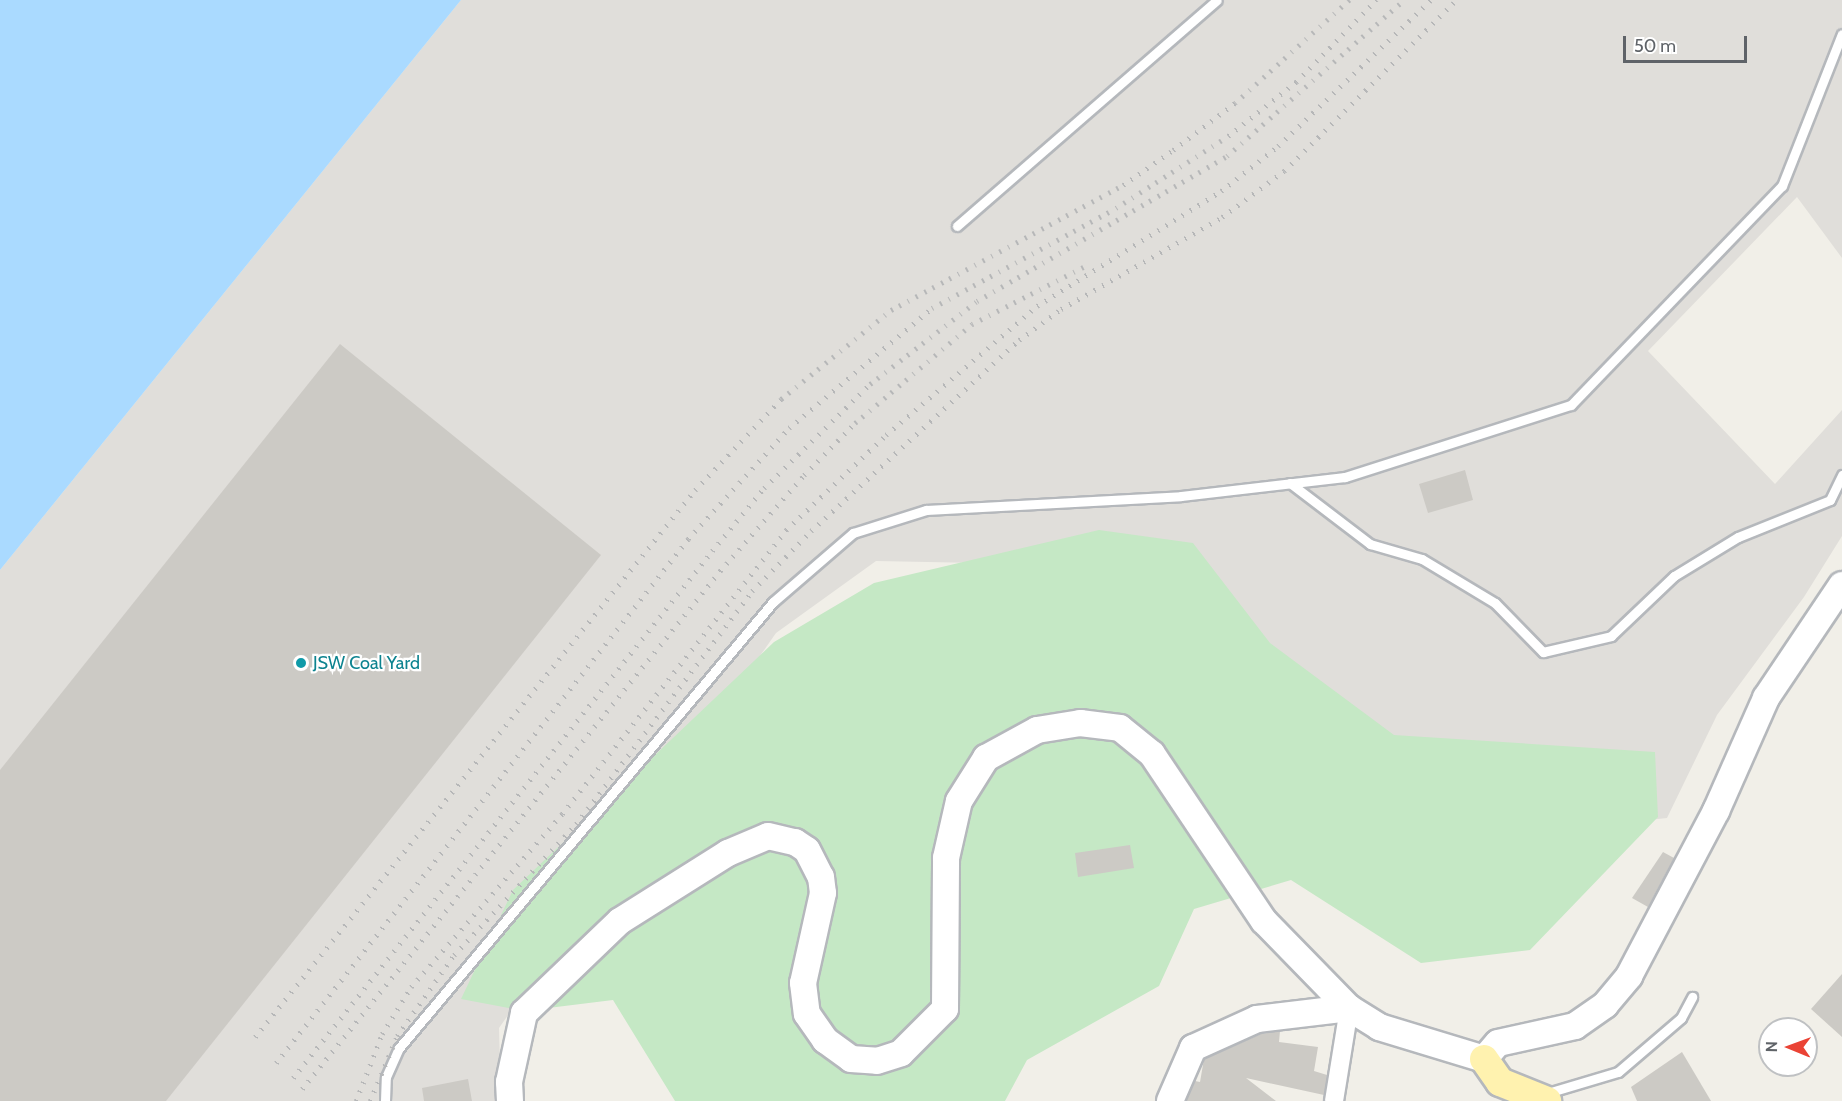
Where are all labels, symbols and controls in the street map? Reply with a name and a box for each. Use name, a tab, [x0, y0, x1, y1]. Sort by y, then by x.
scale bar	[1626, 24, 1750, 62]
text: 50 m	[1634, 35, 1676, 57]
place label: JSW Coal Yard	[313, 652, 420, 674]
marker: JSW Coal Yard	[294, 656, 308, 670]
north arrow	[1758, 1017, 1818, 1077]
text: N	[1762, 1041, 1781, 1053]

